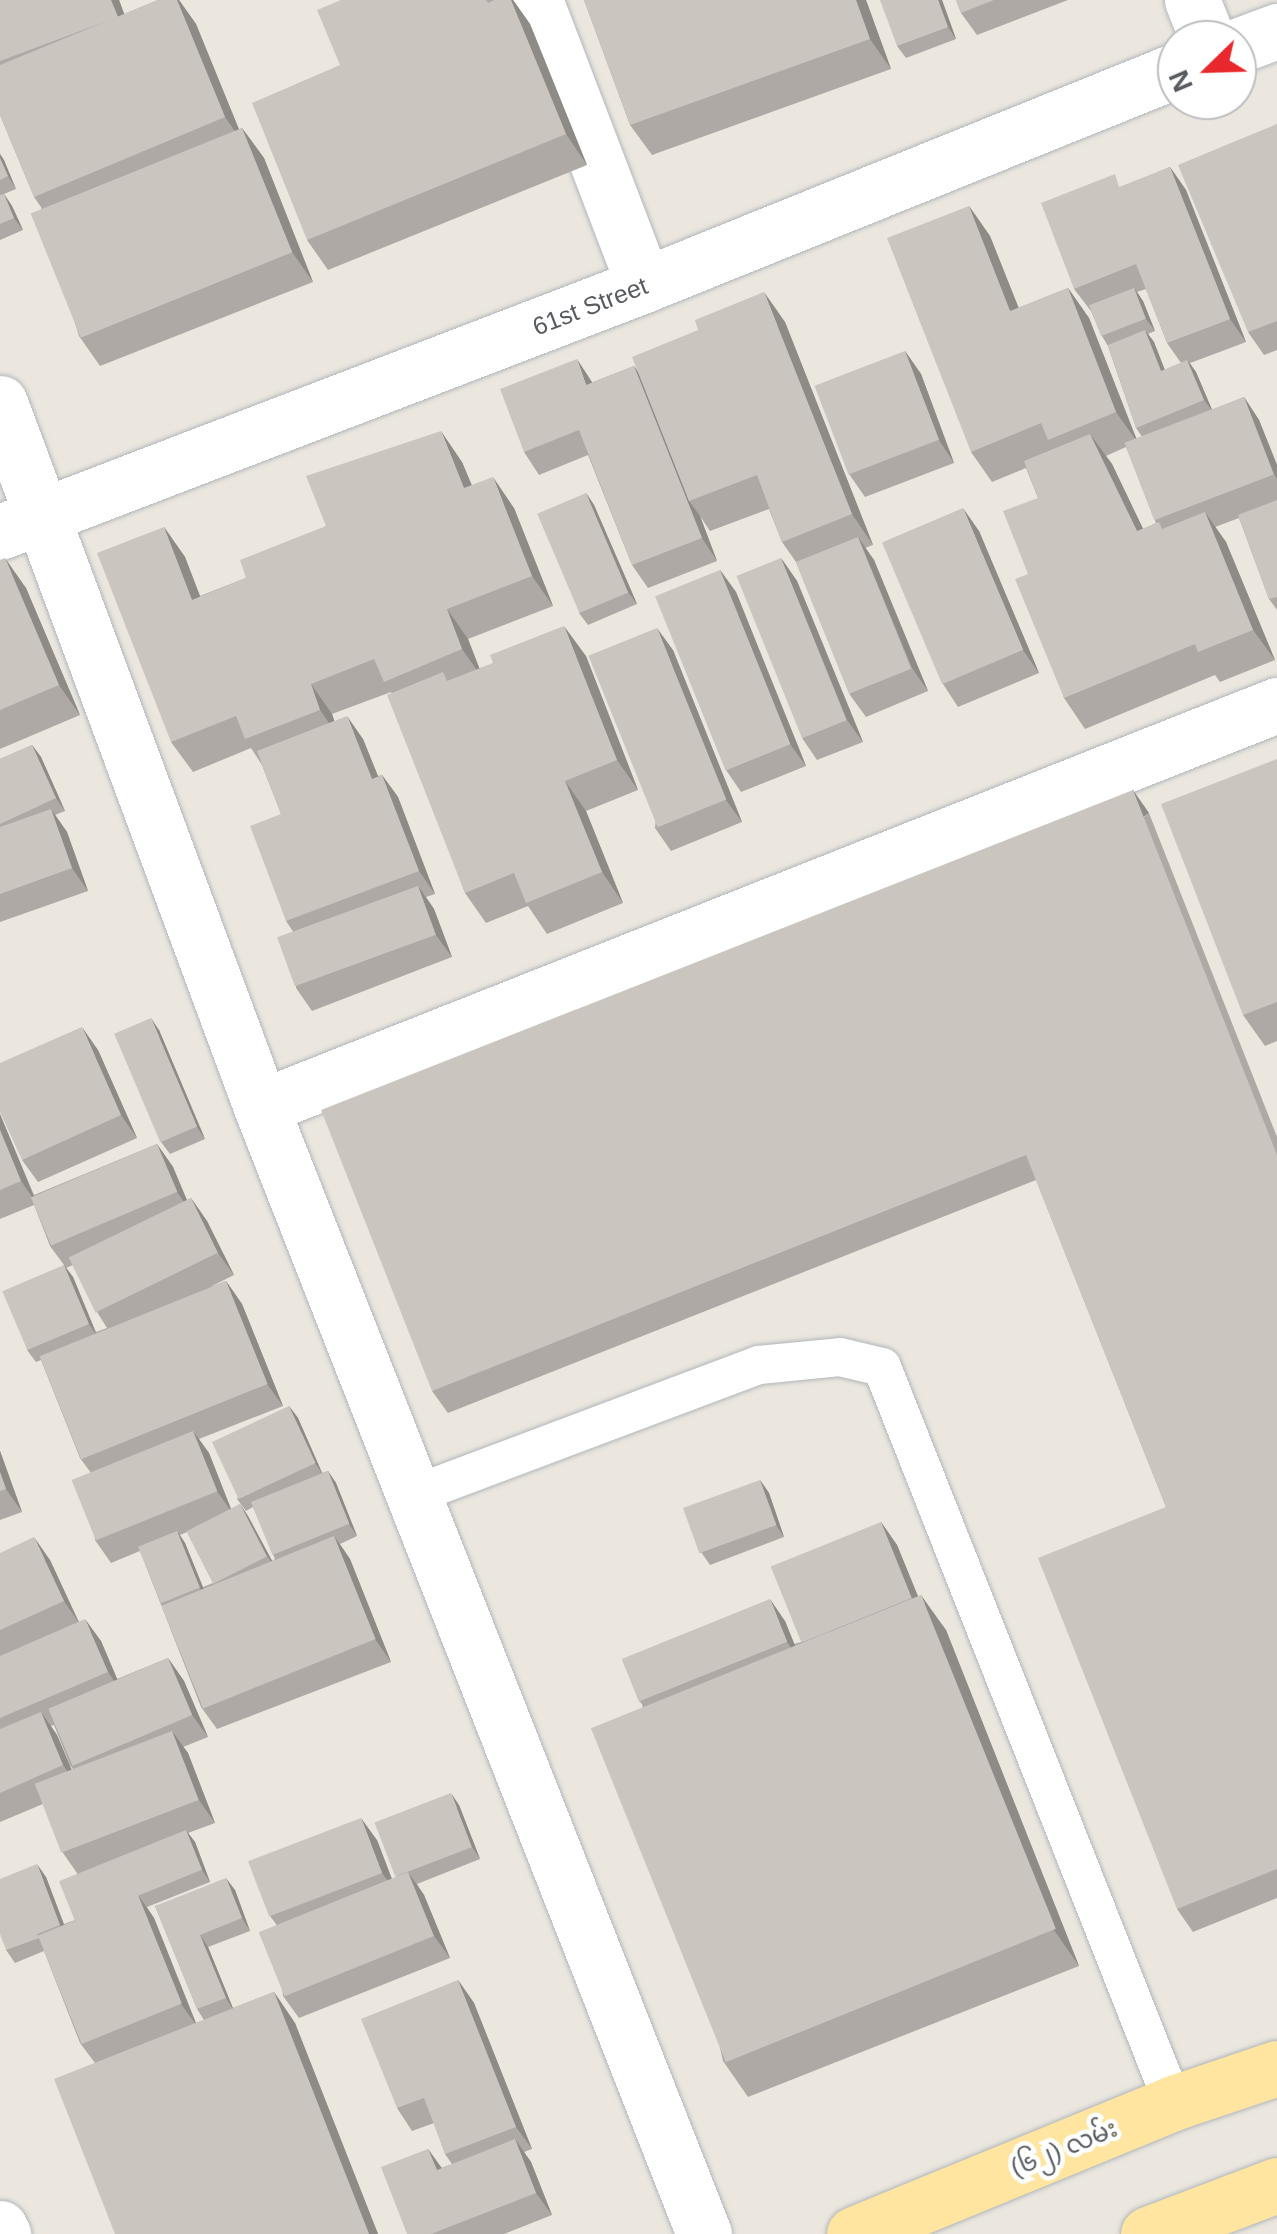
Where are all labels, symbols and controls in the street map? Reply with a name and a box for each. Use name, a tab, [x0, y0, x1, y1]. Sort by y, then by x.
north arrow	[1157, 20, 1257, 120]
text: N	[1163, 66, 1199, 97]
street label: 61st Street	[528, 270, 652, 342]
street label: (၆၂) လမ်း	[1006, 2113, 1122, 2183]

